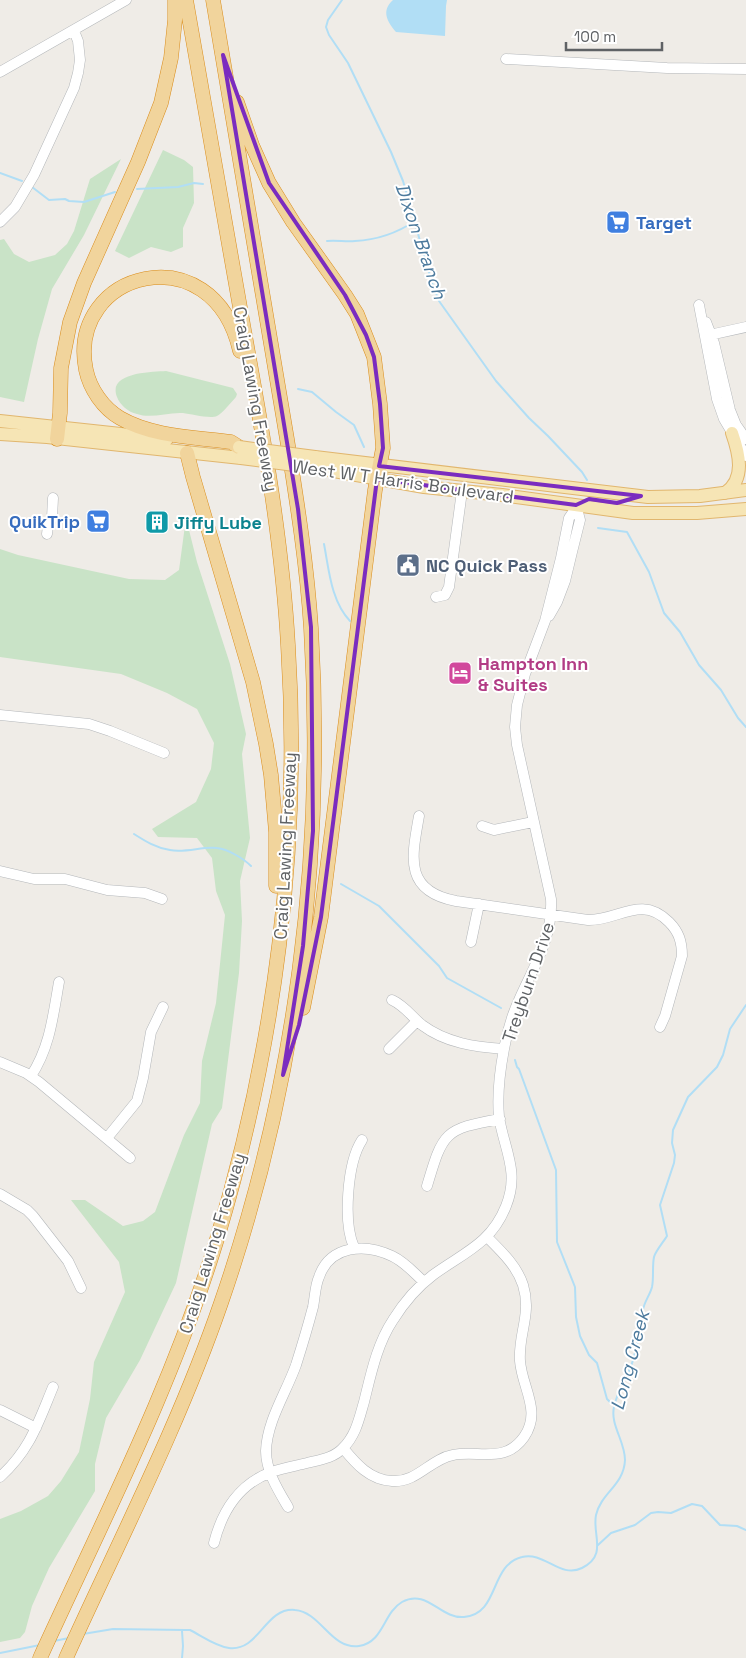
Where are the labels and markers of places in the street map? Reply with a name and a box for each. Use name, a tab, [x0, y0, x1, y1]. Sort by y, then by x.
supermarket icon: Target	[605, 209, 631, 235]
place label: Target	[636, 211, 692, 234]
supermarket icon: QuikTrip	[85, 508, 111, 534]
building icon: Jiffy Lube	[144, 509, 170, 535]
place label: QuikTrip	[9, 510, 80, 533]
place label: Jiffy Lube	[174, 511, 262, 534]
public building icon: NC Quick Pass	[395, 552, 421, 578]
place label: NC Quick Pass	[426, 554, 547, 577]
place label: Hampton Inn & Suites	[478, 652, 588, 696]
hotel icon: Hampton Inn & Suites	[447, 660, 473, 686]

